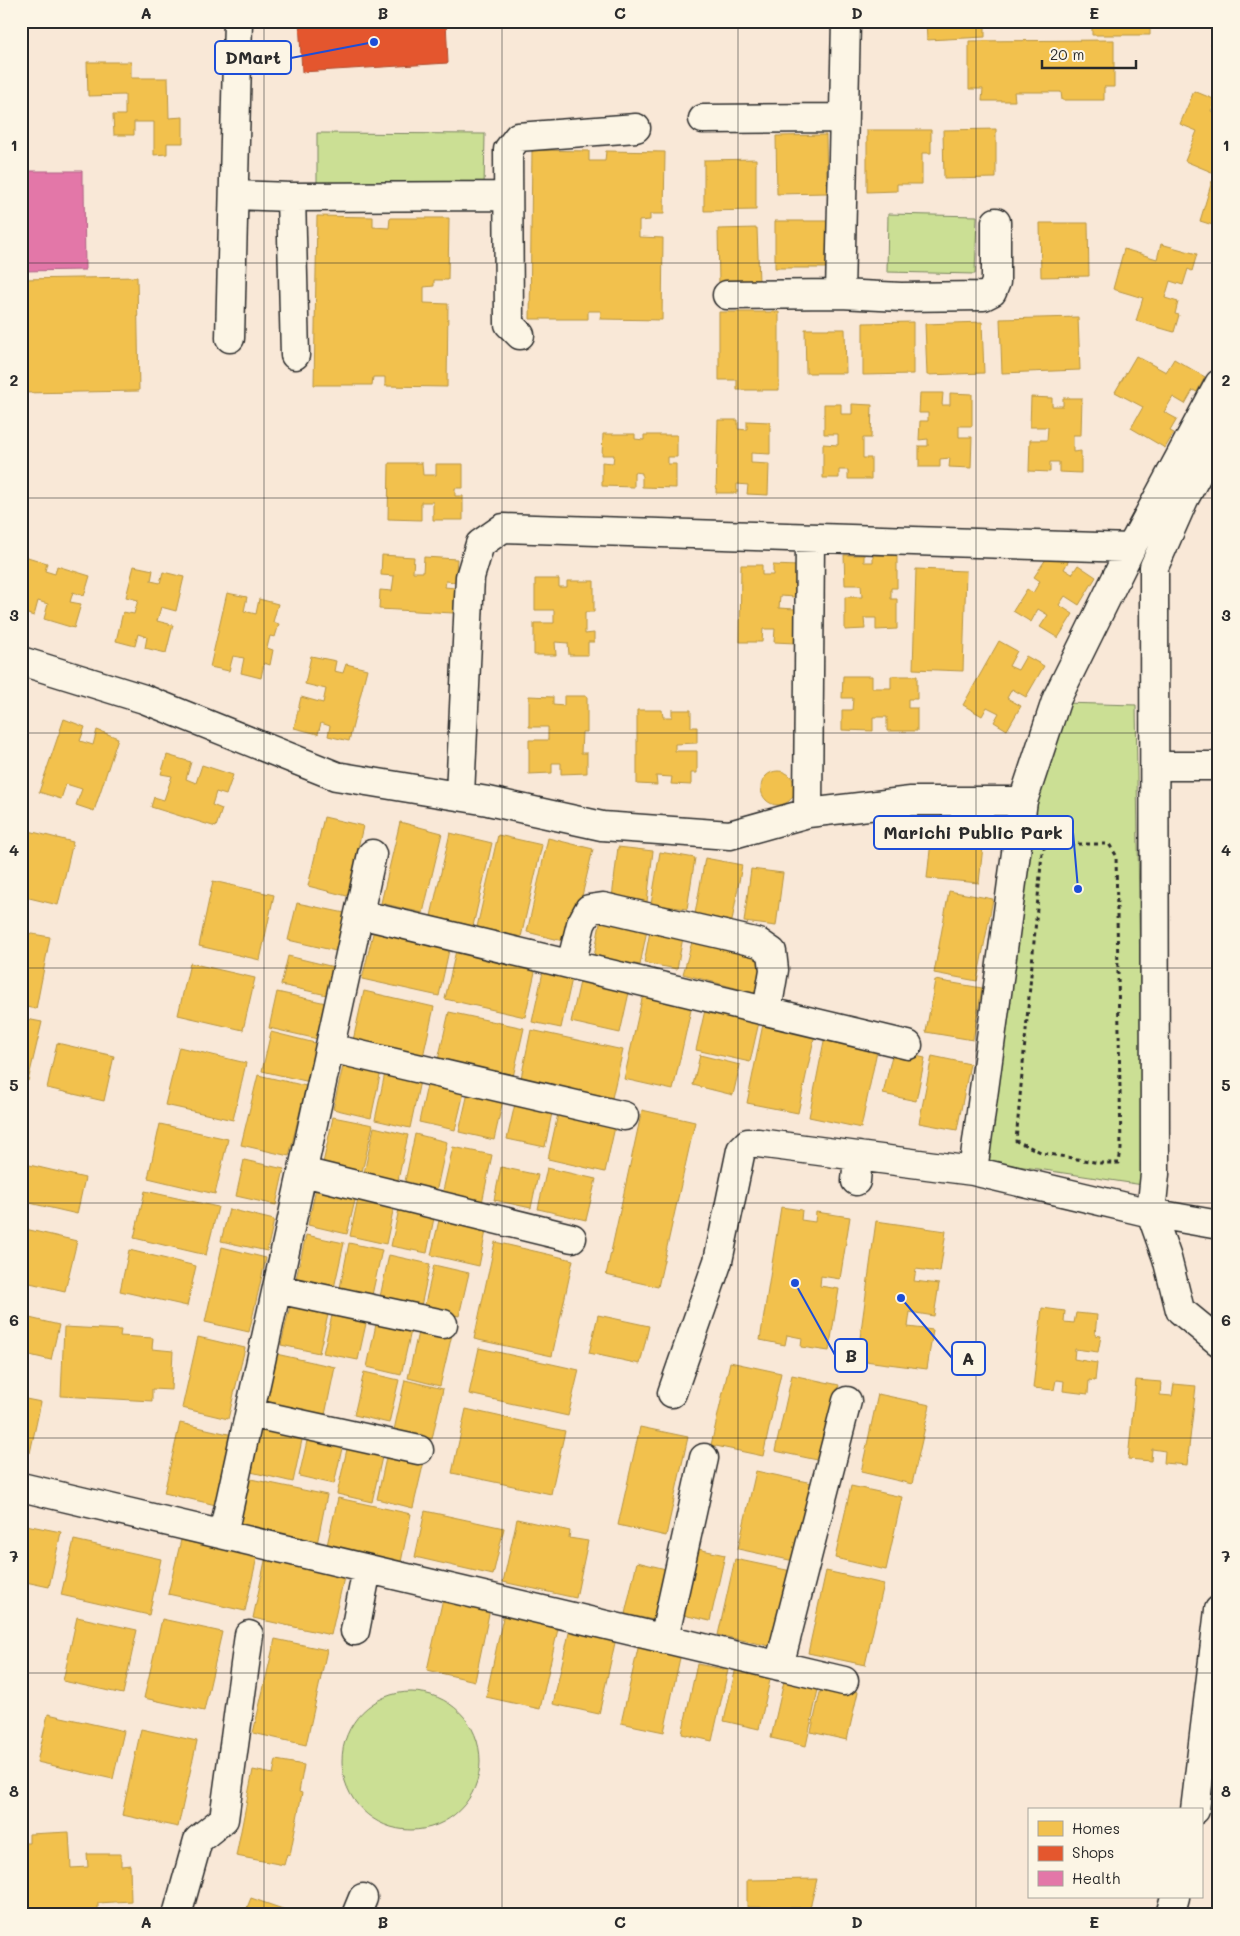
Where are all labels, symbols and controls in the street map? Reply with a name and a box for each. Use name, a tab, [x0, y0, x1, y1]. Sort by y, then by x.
text: A	[140, 2, 152, 23]
text: B	[378, 2, 388, 23]
text: C	[614, 2, 626, 23]
text: D	[851, 2, 863, 23]
text: E	[1089, 2, 1099, 23]
scale bar	[1042, 38, 1136, 70]
callout: DMart	[215, 41, 291, 74]
text: 20 m	[1050, 44, 1084, 64]
text: DMart	[225, 45, 281, 69]
text: 1	[10, 134, 18, 155]
text: 1	[1222, 134, 1230, 155]
text: 2	[10, 369, 19, 390]
text: 2	[1222, 369, 1231, 390]
text: 3	[9, 604, 19, 625]
text: 3	[1221, 604, 1231, 625]
callout: Marichi Public Park	[874, 816, 1073, 849]
text: Marichi Public Park	[883, 820, 1063, 844]
text: 4	[9, 839, 19, 860]
text: 4	[1221, 839, 1231, 860]
text: 5	[9, 1074, 19, 1095]
text: 5	[1221, 1074, 1231, 1095]
text: 6	[9, 1309, 19, 1330]
text: 6	[1221, 1309, 1231, 1330]
callout: B	[835, 1339, 867, 1372]
callout: A	[952, 1342, 985, 1375]
text: B	[845, 1343, 857, 1367]
text: A	[962, 1346, 974, 1370]
text: 7	[10, 1545, 19, 1566]
text: 7	[1222, 1545, 1231, 1566]
text: 8	[9, 1780, 19, 1801]
text: 8	[1221, 1780, 1231, 1801]
legend	[1028, 1808, 1202, 1898]
text: Homes	[1072, 1818, 1120, 1838]
text: Shops	[1072, 1842, 1114, 1862]
text: Health	[1072, 1868, 1120, 1888]
text: A	[140, 1911, 152, 1932]
text: B	[378, 1911, 388, 1932]
text: C	[614, 1911, 626, 1932]
text: D	[851, 1911, 863, 1932]
text: E	[1089, 1911, 1099, 1932]

